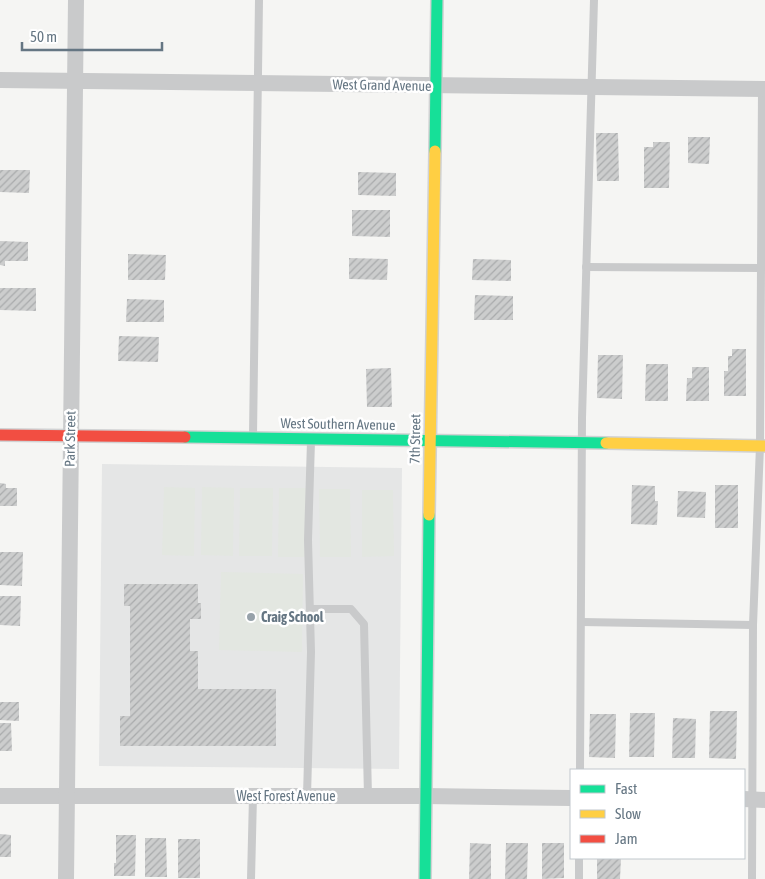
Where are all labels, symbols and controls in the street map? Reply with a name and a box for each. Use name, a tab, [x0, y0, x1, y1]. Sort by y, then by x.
scale bar	[22, 20, 162, 52]
text: 50 m	[30, 28, 57, 45]
street label: West Grand Avenue	[332, 76, 432, 94]
street label: Park Street	[62, 411, 78, 467]
street label: 7th Street	[407, 414, 423, 464]
street label: West Southern Avenue	[280, 415, 396, 433]
place label: Craig School	[261, 609, 324, 625]
marker: Craig School	[245, 611, 257, 623]
legend	[570, 769, 745, 859]
text: Fast	[615, 780, 637, 797]
street label: West Forest Avenue	[236, 788, 336, 804]
text: Slow	[615, 805, 641, 822]
text: Jam	[615, 830, 638, 847]

